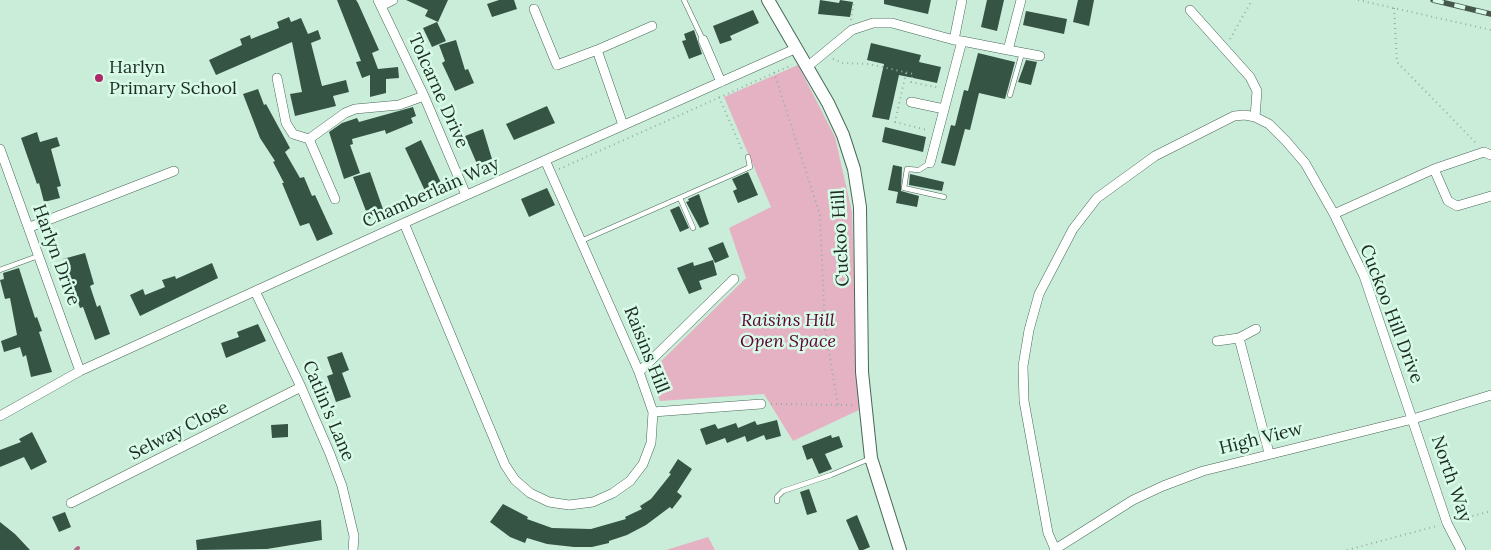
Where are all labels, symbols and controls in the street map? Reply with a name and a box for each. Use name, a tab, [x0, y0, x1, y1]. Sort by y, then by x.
street label: Tolcarne Drive	[403, 30, 473, 152]
place label: Harlyn Primary School	[109, 57, 237, 100]
marker: Harlyn Primary School	[93, 72, 105, 84]
street label: Chamberlain Way	[359, 153, 503, 233]
street label: Cuckoo Hill	[828, 189, 854, 287]
street label: Harlyn Drive	[28, 202, 84, 308]
street label: Cuckoo Hill Drive	[1355, 242, 1427, 386]
street label: Raisins Hill	[619, 303, 673, 397]
park label: Raisins Hill Open Space	[740, 310, 836, 352]
street label: Catlin's Lane	[297, 358, 359, 464]
street label: Selway Close	[126, 397, 232, 465]
street label: High View	[1217, 418, 1305, 460]
street label: North Way	[1426, 433, 1476, 525]

